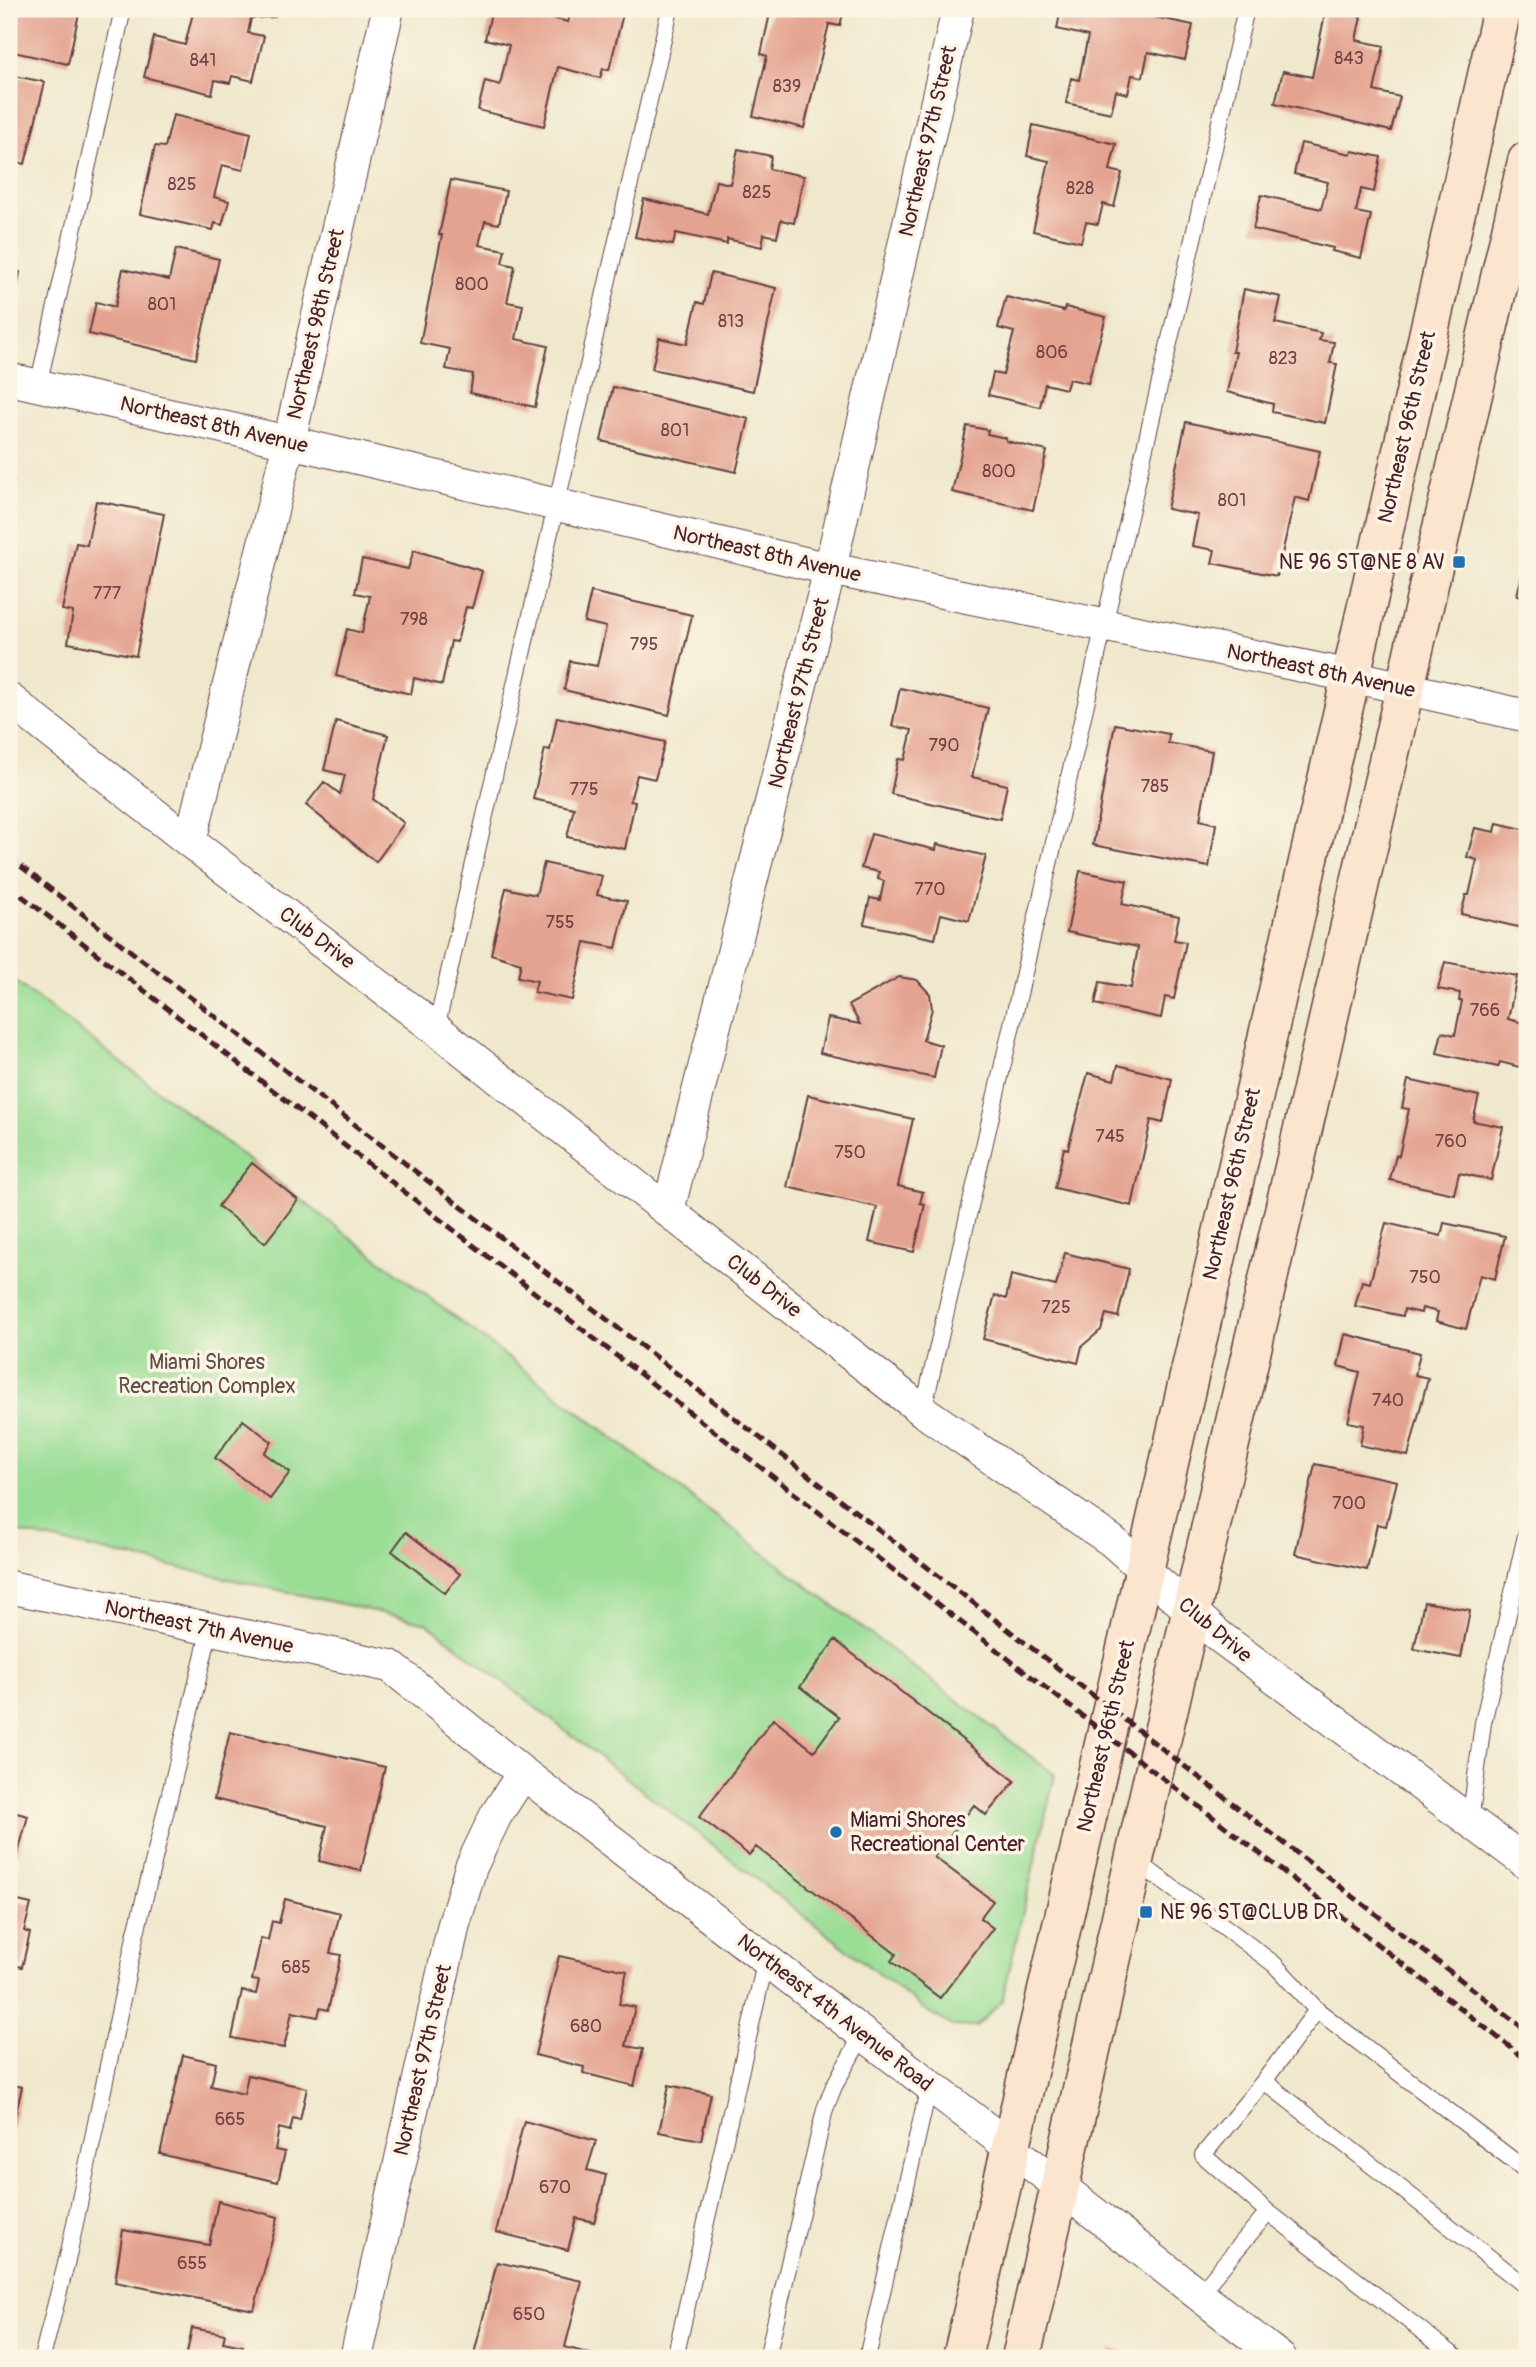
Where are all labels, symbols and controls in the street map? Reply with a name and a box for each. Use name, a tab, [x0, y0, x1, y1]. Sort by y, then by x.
street label: Northeast 97th Street	[893, 42, 963, 239]
house number: 843	[1334, 47, 1364, 70]
house number: 841	[190, 49, 216, 72]
house number: 839	[773, 75, 801, 98]
house number: 825	[168, 173, 196, 196]
house number: 828	[1066, 177, 1094, 200]
house number: 825	[743, 181, 771, 204]
street label: Northeast 98th Street	[281, 225, 351, 422]
house number: 800	[455, 273, 489, 296]
house number: 801	[148, 293, 176, 316]
house number: 813	[718, 310, 744, 333]
street label: Northeast 96th Street	[1372, 328, 1442, 526]
house number: 806	[1036, 341, 1068, 364]
house number: 823	[1269, 347, 1297, 370]
street label: Northeast 8th Avenue	[118, 390, 311, 460]
house number: 801	[661, 419, 689, 442]
house number: 800	[982, 460, 1016, 483]
house number: 801	[1218, 489, 1246, 512]
street label: Northeast 8th Avenue	[671, 519, 864, 589]
place label: NE 96 ST@NE 8 AV	[1279, 549, 1445, 576]
marker: NE 96 ST@NE 8 AV	[1451, 554, 1467, 570]
house number: 777	[93, 582, 122, 605]
street label: Northeast 97th Street	[762, 594, 836, 791]
house number: 798	[400, 608, 428, 631]
house number: 795	[630, 633, 658, 656]
street label: Northeast 8th Avenue	[1224, 638, 1418, 704]
house number: 790	[928, 734, 960, 757]
house number: 785	[1141, 775, 1169, 798]
house number: 775	[570, 778, 598, 801]
house number: 770	[914, 878, 946, 901]
street label: Club Drive	[274, 901, 361, 976]
house number: 755	[545, 911, 575, 934]
house number: 766	[1470, 999, 1500, 1022]
street label: Northeast 96th Street	[1197, 1085, 1267, 1283]
house number: 745	[1095, 1125, 1125, 1148]
house number: 760	[1435, 1130, 1467, 1153]
house number: 750	[834, 1141, 866, 1164]
street label: Club Drive	[721, 1248, 808, 1324]
house number: 750	[1409, 1266, 1441, 1289]
house number: 725	[1041, 1296, 1071, 1319]
park label: Miami Shores Recreation Complex	[118, 1349, 296, 1400]
house number: 740	[1372, 1389, 1404, 1412]
house number: 700	[1332, 1492, 1366, 1515]
street label: Club Drive	[1173, 1591, 1258, 1669]
street label: Northeast 7th Avenue	[102, 1594, 297, 1660]
street label: Northeast 96th Street	[1071, 1637, 1141, 1835]
place label: Miami Shores Recreational Center	[850, 1807, 1026, 1858]
marker: Miami Shores Recreational Center	[828, 1824, 844, 1840]
place label: NE 96 ST@CLUB DR	[1160, 1899, 1338, 1926]
marker: NE 96 ST@CLUB DR	[1138, 1904, 1154, 1920]
street label: Northeast 4th Avenue Road	[732, 1928, 938, 2098]
house number: 685	[281, 1956, 311, 1979]
street label: Northeast 97th Street	[388, 1961, 458, 2158]
house number: 680	[570, 2015, 602, 2038]
house number: 665	[215, 2108, 245, 2131]
house number: 670	[539, 2176, 571, 2199]
house number: 655	[177, 2252, 207, 2275]
house number: 650	[513, 2303, 545, 2326]

